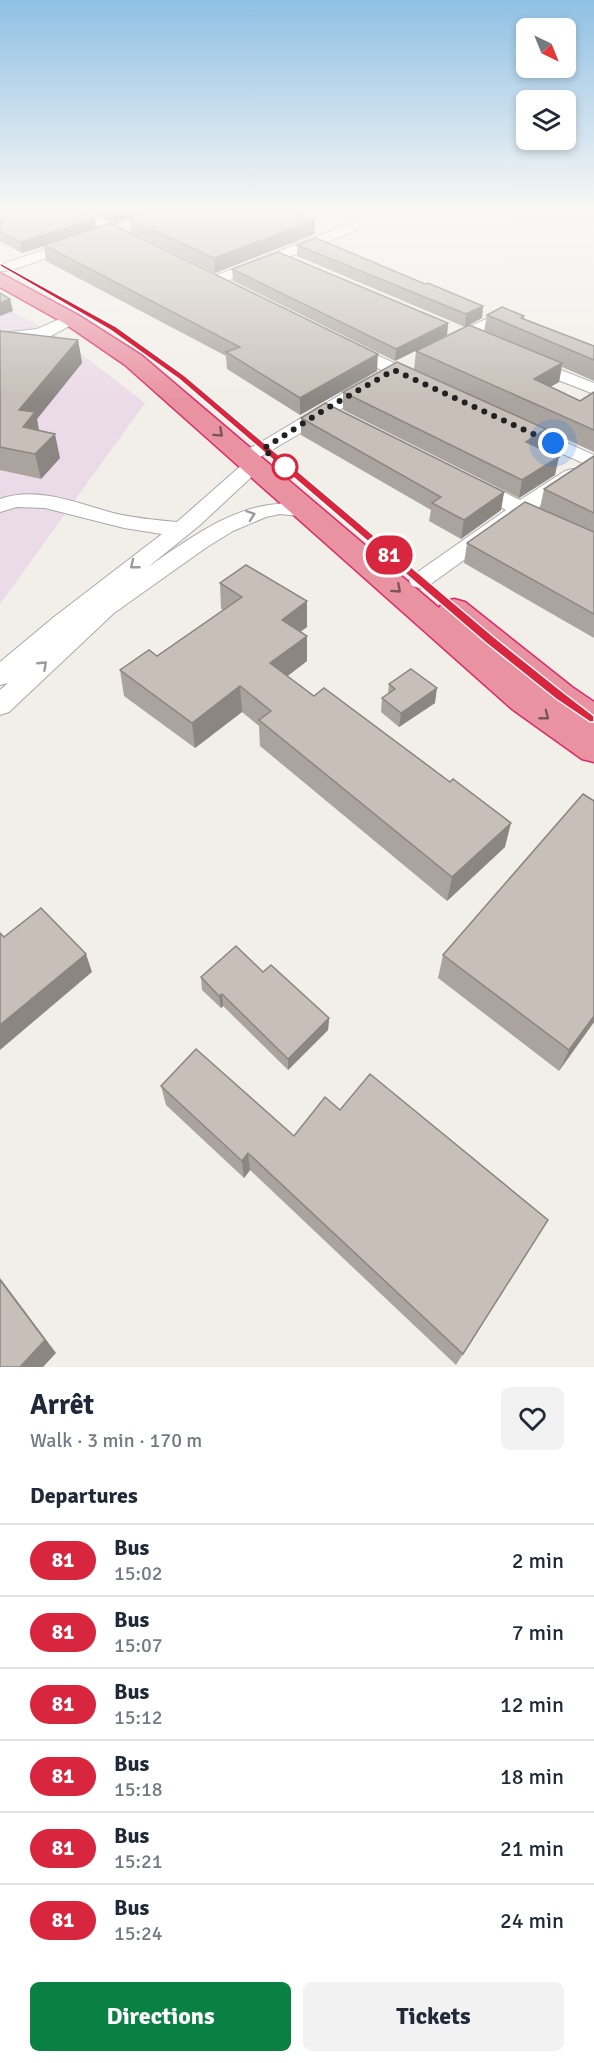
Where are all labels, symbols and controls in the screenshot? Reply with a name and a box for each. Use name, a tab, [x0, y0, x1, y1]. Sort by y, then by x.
north arrow	[516, 18, 576, 78]
map controls	[516, 18, 576, 150]
button: layers	[516, 90, 576, 150]
one-way arrow	[212, 426, 222, 437]
your location	[538, 428, 568, 458]
unlabelled marker	[272, 454, 298, 480]
one-way arrow	[245, 510, 256, 523]
line badge: 81	[362, 536, 416, 574]
text: 81	[378, 542, 400, 568]
one-way arrow	[130, 558, 141, 569]
one-way arrow	[390, 582, 401, 593]
one-way arrow	[35, 661, 46, 672]
one-way arrow	[539, 708, 550, 719]
button: heart	[501, 1387, 564, 1450]
text: Arrêt	[30, 1388, 94, 1422]
text: Walk · 3 min · 170 m	[30, 1428, 202, 1453]
text: Departures	[30, 1482, 138, 1509]
text: Bus	[114, 1534, 149, 1561]
text: 81	[52, 1547, 74, 1573]
text: 2 min	[512, 1547, 564, 1574]
text: 15:02	[114, 1561, 163, 1586]
text: Bus	[114, 1606, 149, 1633]
text: 81	[52, 1619, 74, 1645]
text: 7 min	[512, 1619, 564, 1646]
text: 15:07	[114, 1633, 163, 1658]
text: Bus	[114, 1678, 149, 1705]
text: 81	[52, 1691, 74, 1717]
text: 12 min	[500, 1691, 564, 1718]
text: 15:12	[114, 1705, 163, 1730]
text: Bus	[114, 1750, 149, 1777]
text: 81	[52, 1763, 74, 1789]
text: 18 min	[500, 1763, 564, 1790]
text: 15:18	[114, 1777, 163, 1802]
text: Bus	[114, 1822, 149, 1849]
text: 81	[52, 1835, 74, 1861]
text: 21 min	[500, 1835, 564, 1862]
text: 15:21	[114, 1849, 163, 1874]
text: Bus	[114, 1894, 149, 1921]
text: 81	[52, 1907, 74, 1933]
text: 24 min	[500, 1907, 564, 1934]
text: 15:24	[114, 1921, 163, 1946]
button: Directions	[30, 1982, 291, 2051]
button: Tickets	[303, 1982, 564, 2051]

